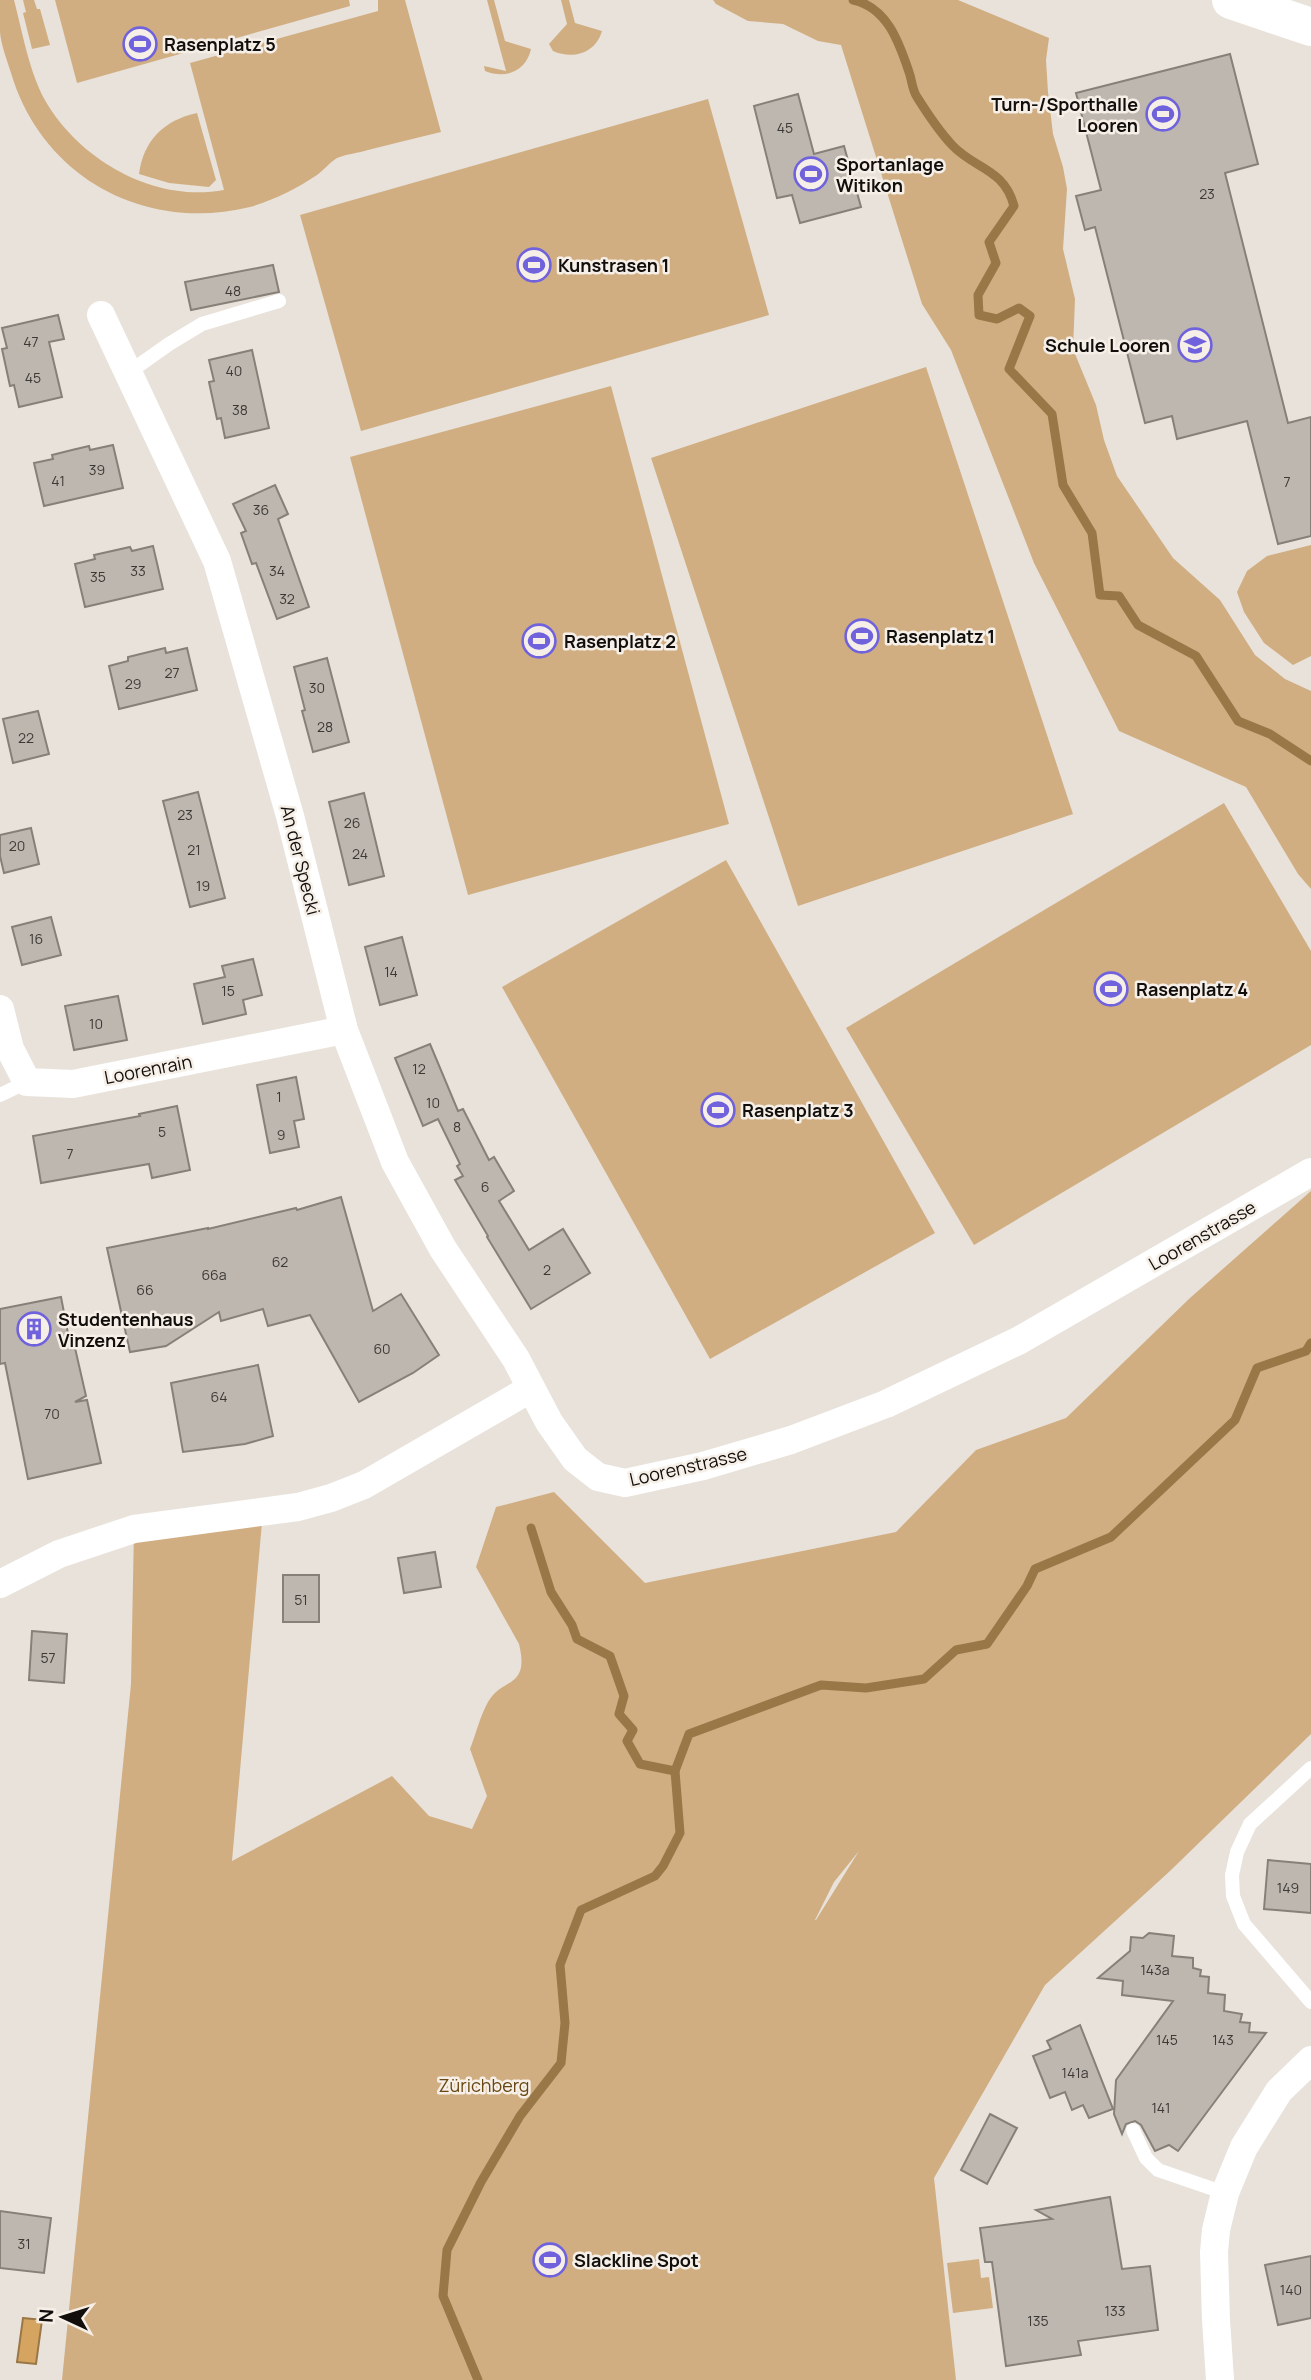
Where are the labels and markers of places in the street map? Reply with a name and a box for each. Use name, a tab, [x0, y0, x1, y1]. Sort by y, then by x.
sports icon: Rasenplatz 5	[121, 25, 159, 63]
place label: Rasenplatz 5	[164, 32, 276, 56]
place label: Turn-/Sporthalle Looren	[991, 92, 1138, 137]
sports icon: Turn-/Sporthalle Looren	[1144, 95, 1182, 133]
place label: Sportanlage Witikon	[836, 152, 944, 197]
sports icon: Sportanlage Witikon	[792, 155, 830, 193]
sports icon: Kunstrasen 1	[515, 246, 553, 284]
place label: Kunstrasen 1	[558, 253, 669, 277]
school or university icon: Schule Looren	[1176, 326, 1214, 364]
place label: Schule Looren	[1045, 333, 1170, 357]
sports icon: Rasenplatz 1	[843, 617, 881, 655]
sports icon: Rasenplatz 2	[520, 622, 558, 660]
place label: Rasenplatz 1	[886, 624, 995, 648]
place label: Rasenplatz 2	[564, 629, 676, 653]
sports icon: Rasenplatz 4	[1092, 970, 1130, 1008]
place label: Rasenplatz 4	[1136, 977, 1248, 1001]
sports icon: Rasenplatz 3	[699, 1091, 737, 1129]
place label: Rasenplatz 3	[742, 1098, 854, 1122]
place label: Studentenhaus Vinzenz	[58, 1307, 194, 1352]
building icon: Studentenhaus Vinzenz	[15, 1310, 53, 1348]
sports icon: Slackline Spot	[531, 2241, 569, 2279]
place label: Slackline Spot	[574, 2248, 699, 2272]

